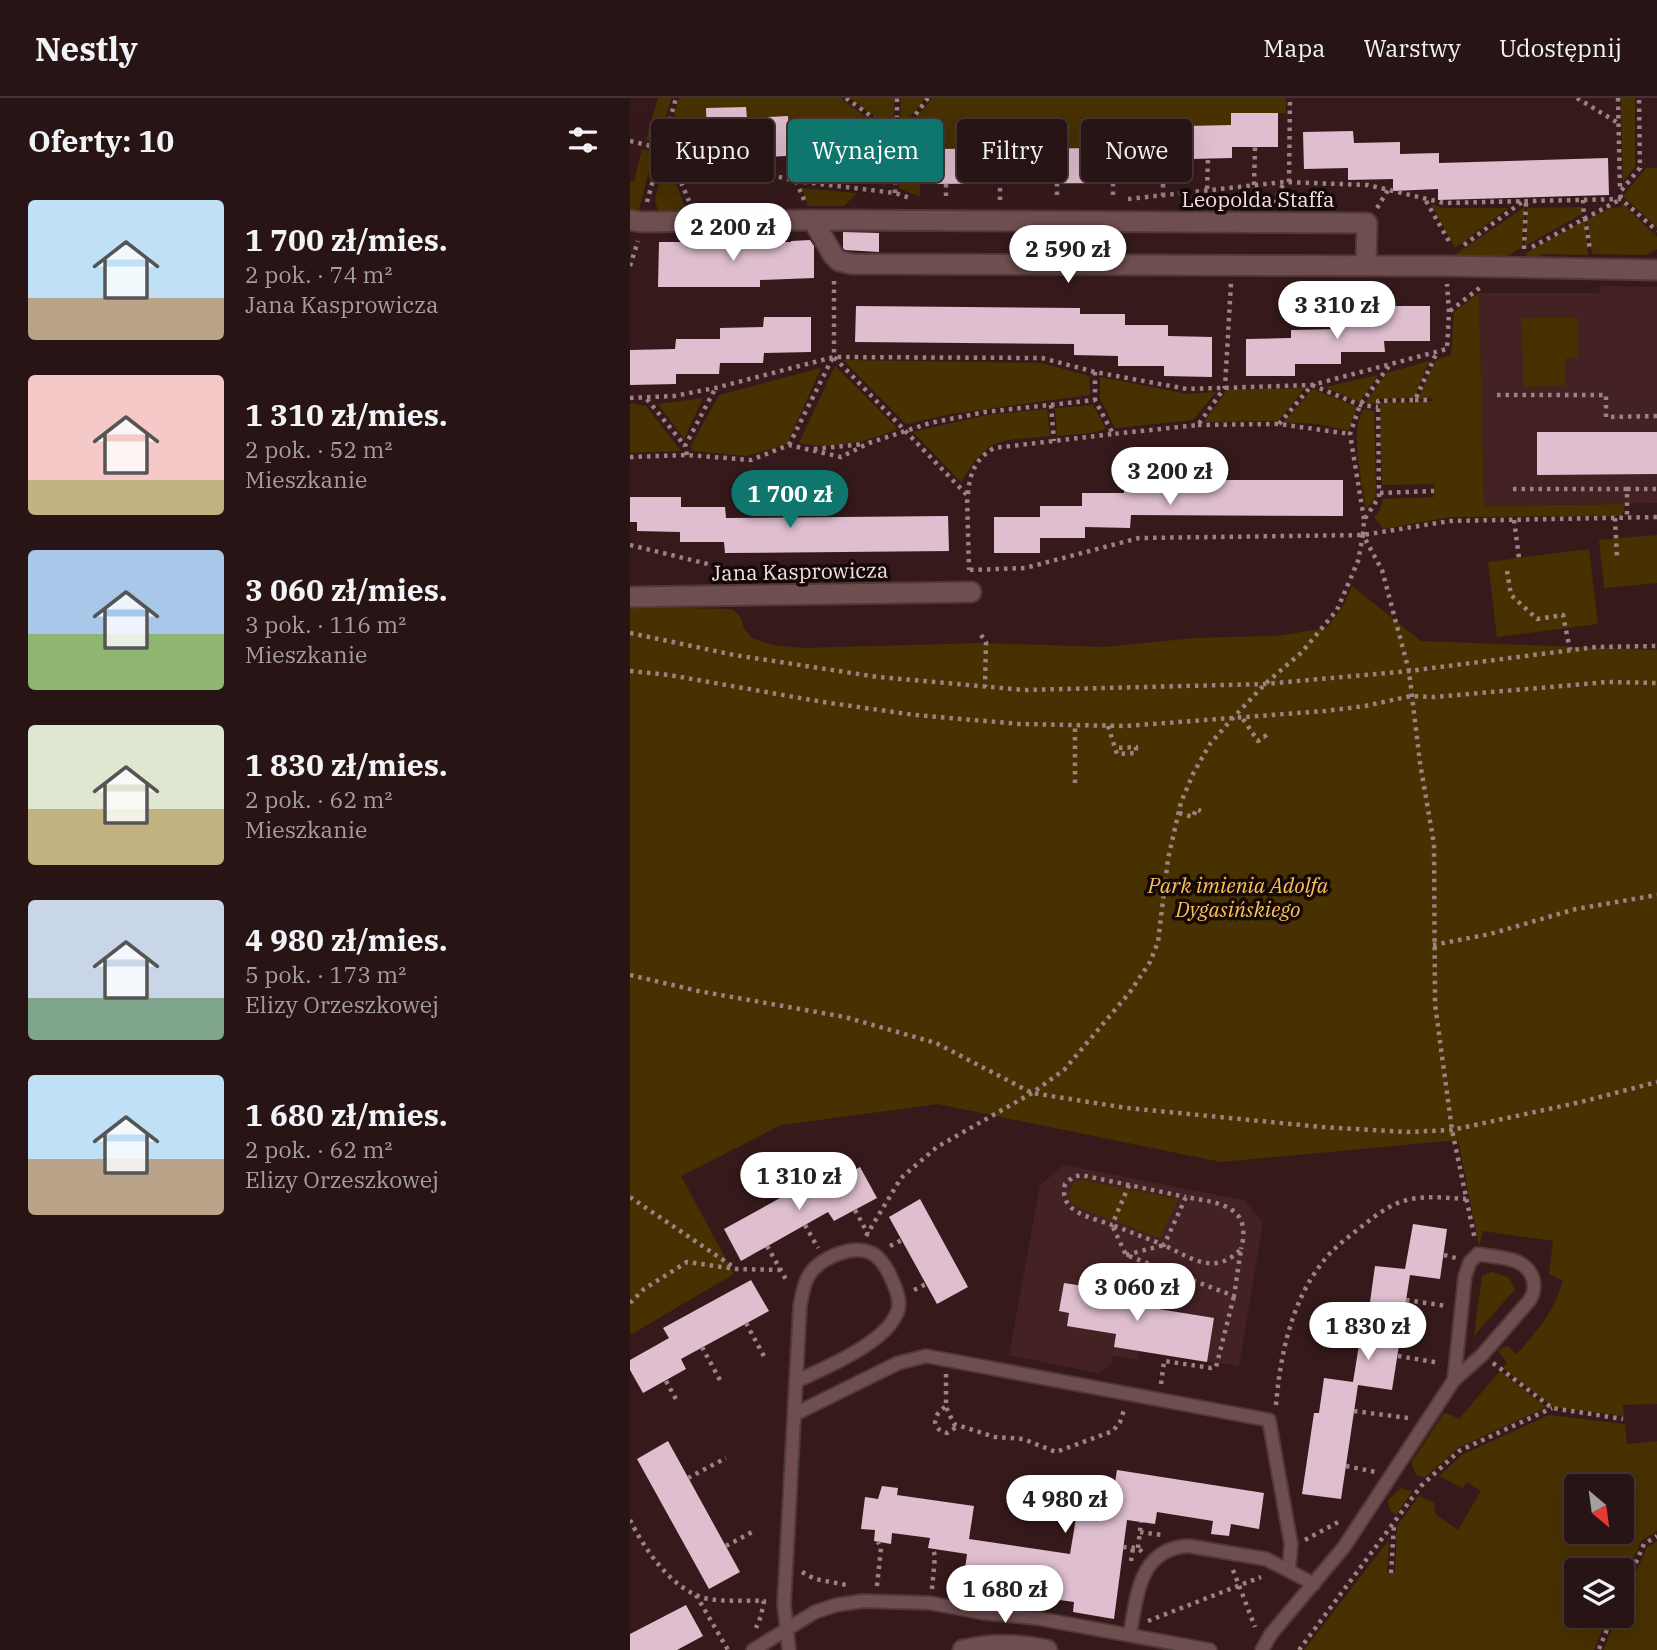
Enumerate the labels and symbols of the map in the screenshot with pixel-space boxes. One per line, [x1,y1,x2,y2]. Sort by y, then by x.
street label: Leopolda Staffa [1182,185,1334,213]
pin: 2 200 zł [661,204,805,263]
pin: 2 590 zł [996,226,1140,285]
pin: 3 310 zł [1265,282,1409,341]
pin: 3 200 zł [1098,448,1242,507]
pin: 1 700 zł [718,470,862,530]
street label: Jana Kasprowicza [711,555,889,587]
park label: Park imienia Adolfa Dygasińskiego [1147,871,1329,923]
pin: 1 310 zł [727,1152,871,1212]
pin: 3 060 zł [1065,1264,1209,1323]
pin: 1 830 zł [1296,1302,1440,1362]
north arrow [1564,1474,1634,1544]
pin: 4 980 zł [993,1476,1137,1535]
pin: 1 680 zł [933,1566,1077,1625]

